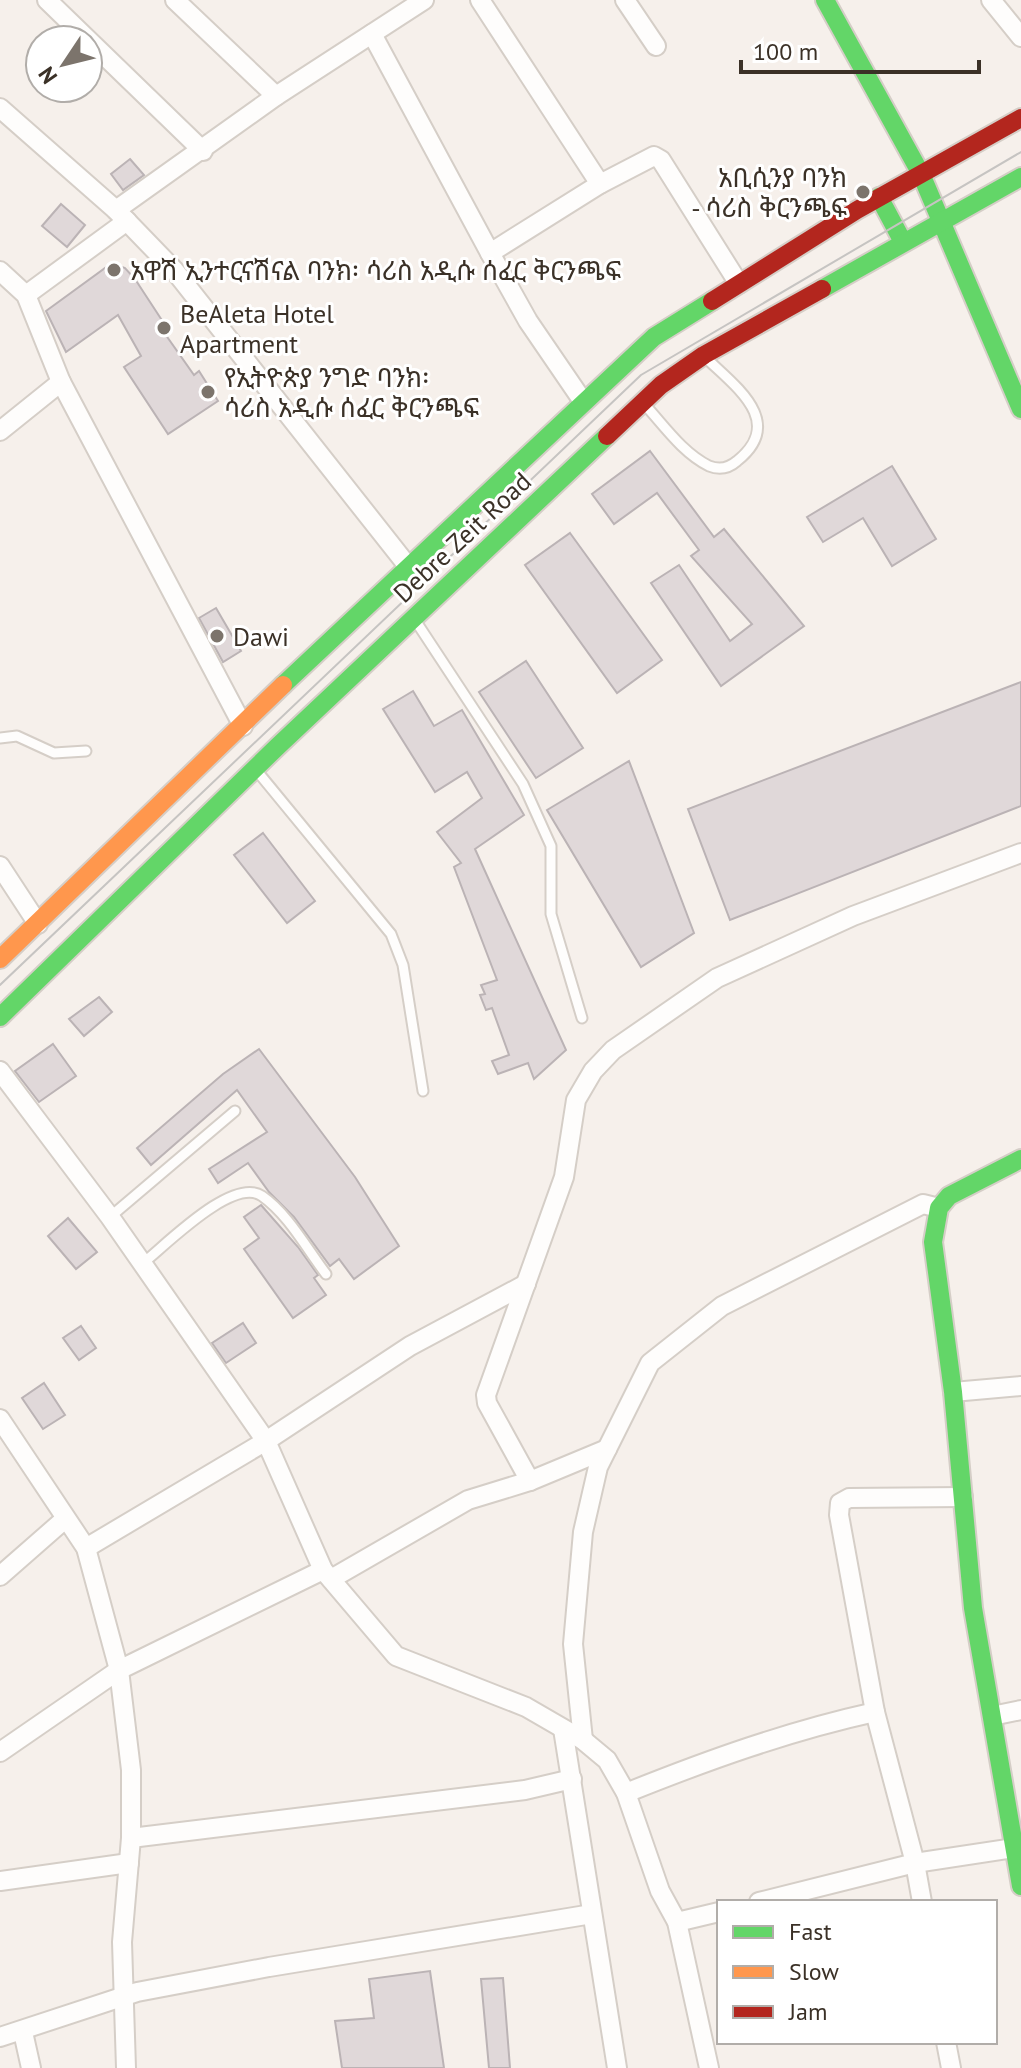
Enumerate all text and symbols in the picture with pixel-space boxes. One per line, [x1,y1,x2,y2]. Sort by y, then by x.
north arrow [24,24,104,104]
scale bar [741,24,979,74]
text: 100 m [753,36,818,67]
text: N [32,62,63,89]
place label: አቢሲንያ ባንክ - ሳሪስ ቅርንጫፍ [691,161,847,224]
marker: አቢሲንያ ባንክ - ሳሪስ ቅርንጫፍ [854,183,872,201]
place label: አዋሽ ኢንተርናሽናል ባንክ፡ ሳሪስ አዲሱ ሰፈር ቅርንጫፍ [130,254,621,287]
marker: አዋሽ ኢንተርናሽናል ባንክ፡ ሳሪስ አዲሱ ሰፈር ቅርንጫፍ [105,261,123,279]
place label: BeAleta Hotel Apartment [180,297,334,360]
marker: BeAleta Hotel Apartment [155,319,173,337]
place label: የኢትዮጵያ ንግድ ባንክ፡ ሳሪስ አዲሱ ሰፈር ቅርንጫፍ [224,361,479,424]
marker: የኢትዮጵያ ንግድ ባንክ፡ ሳሪስ አዲሱ ሰፈር ቅርንጫፍ [199,383,217,401]
street label: Debre Zeit Road [386,465,538,609]
place label: Dawi [233,620,289,653]
marker: Dawi [208,627,226,645]
legend [717,1900,997,2044]
text: Fast [789,1916,832,1947]
text: Slow [789,1956,839,1987]
text: Jam [788,1996,827,2027]

